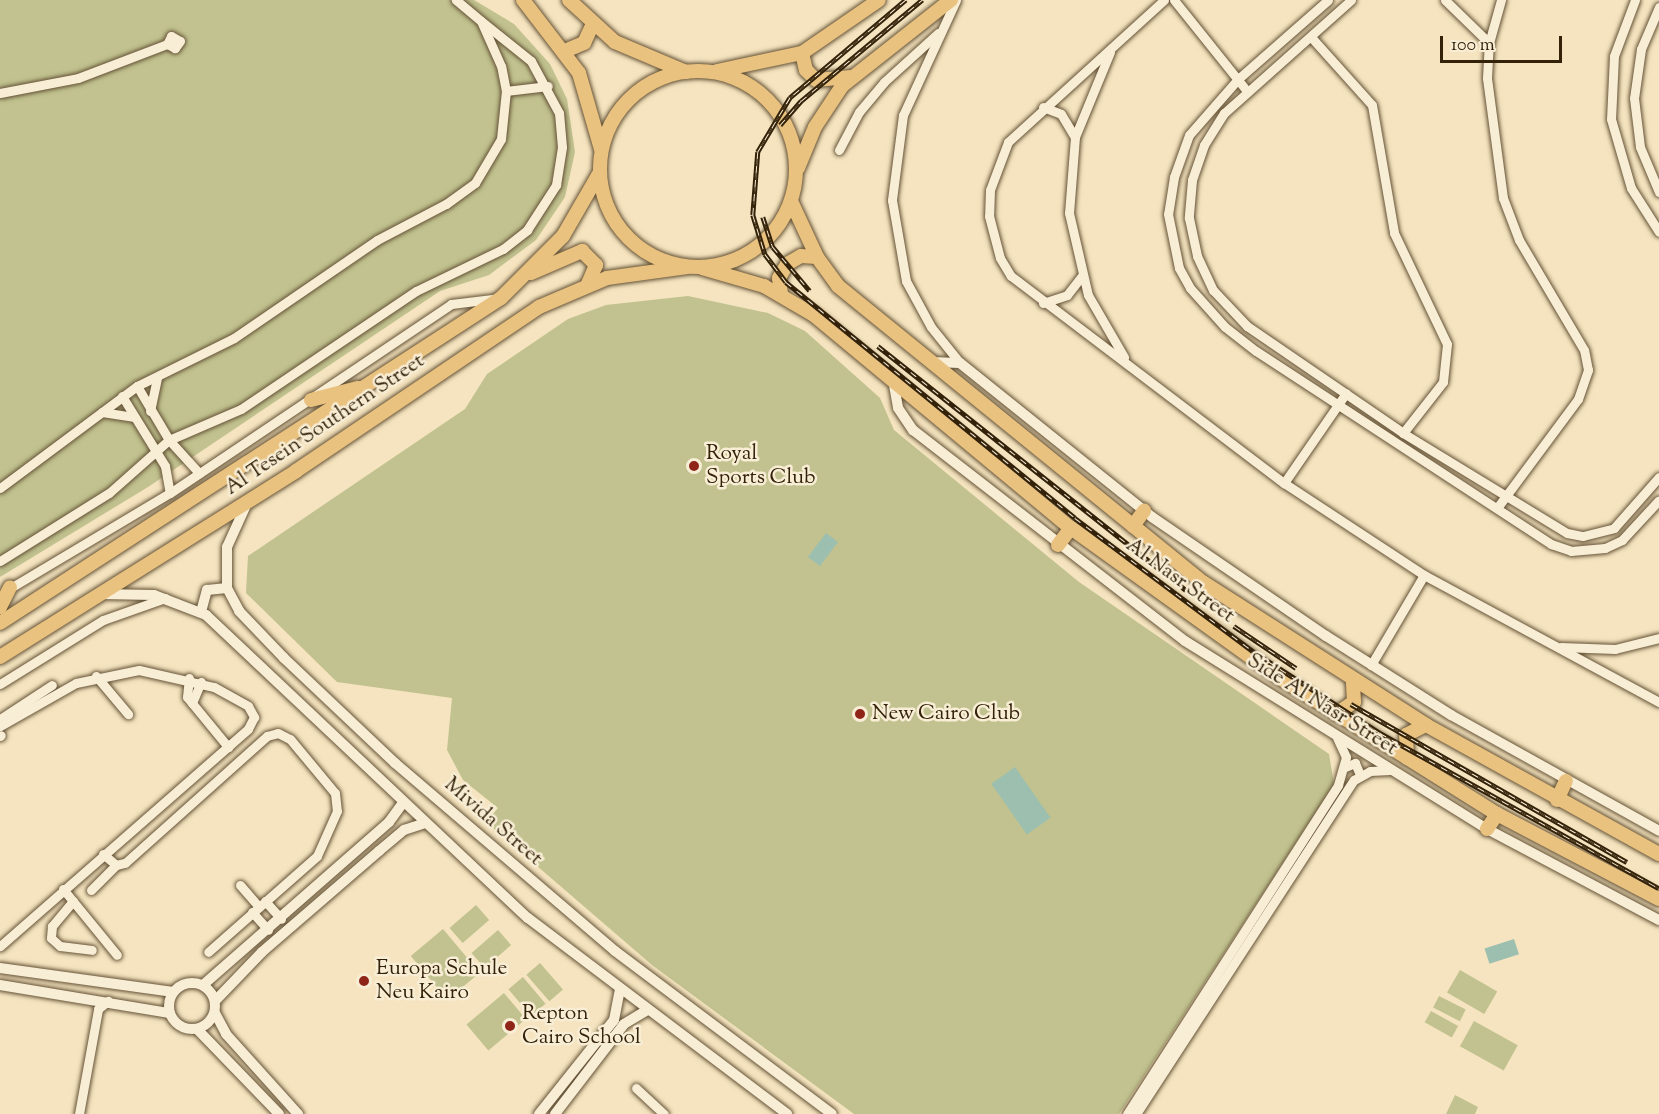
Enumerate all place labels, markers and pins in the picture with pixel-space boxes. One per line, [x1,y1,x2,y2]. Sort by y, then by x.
place label: Royal Sports Club [706,441,815,491]
marker: Royal Sports Club [687,459,701,473]
place label: New Cairo Club [872,701,1020,727]
marker: New Cairo Club [853,707,867,721]
place label: Europa Schule Neu Kairo [376,956,507,1006]
marker: Europa Schule Neu Kairo [357,974,371,988]
place label: Repton Cairo School [522,1001,641,1051]
marker: Repton Cairo School [503,1019,517,1033]

